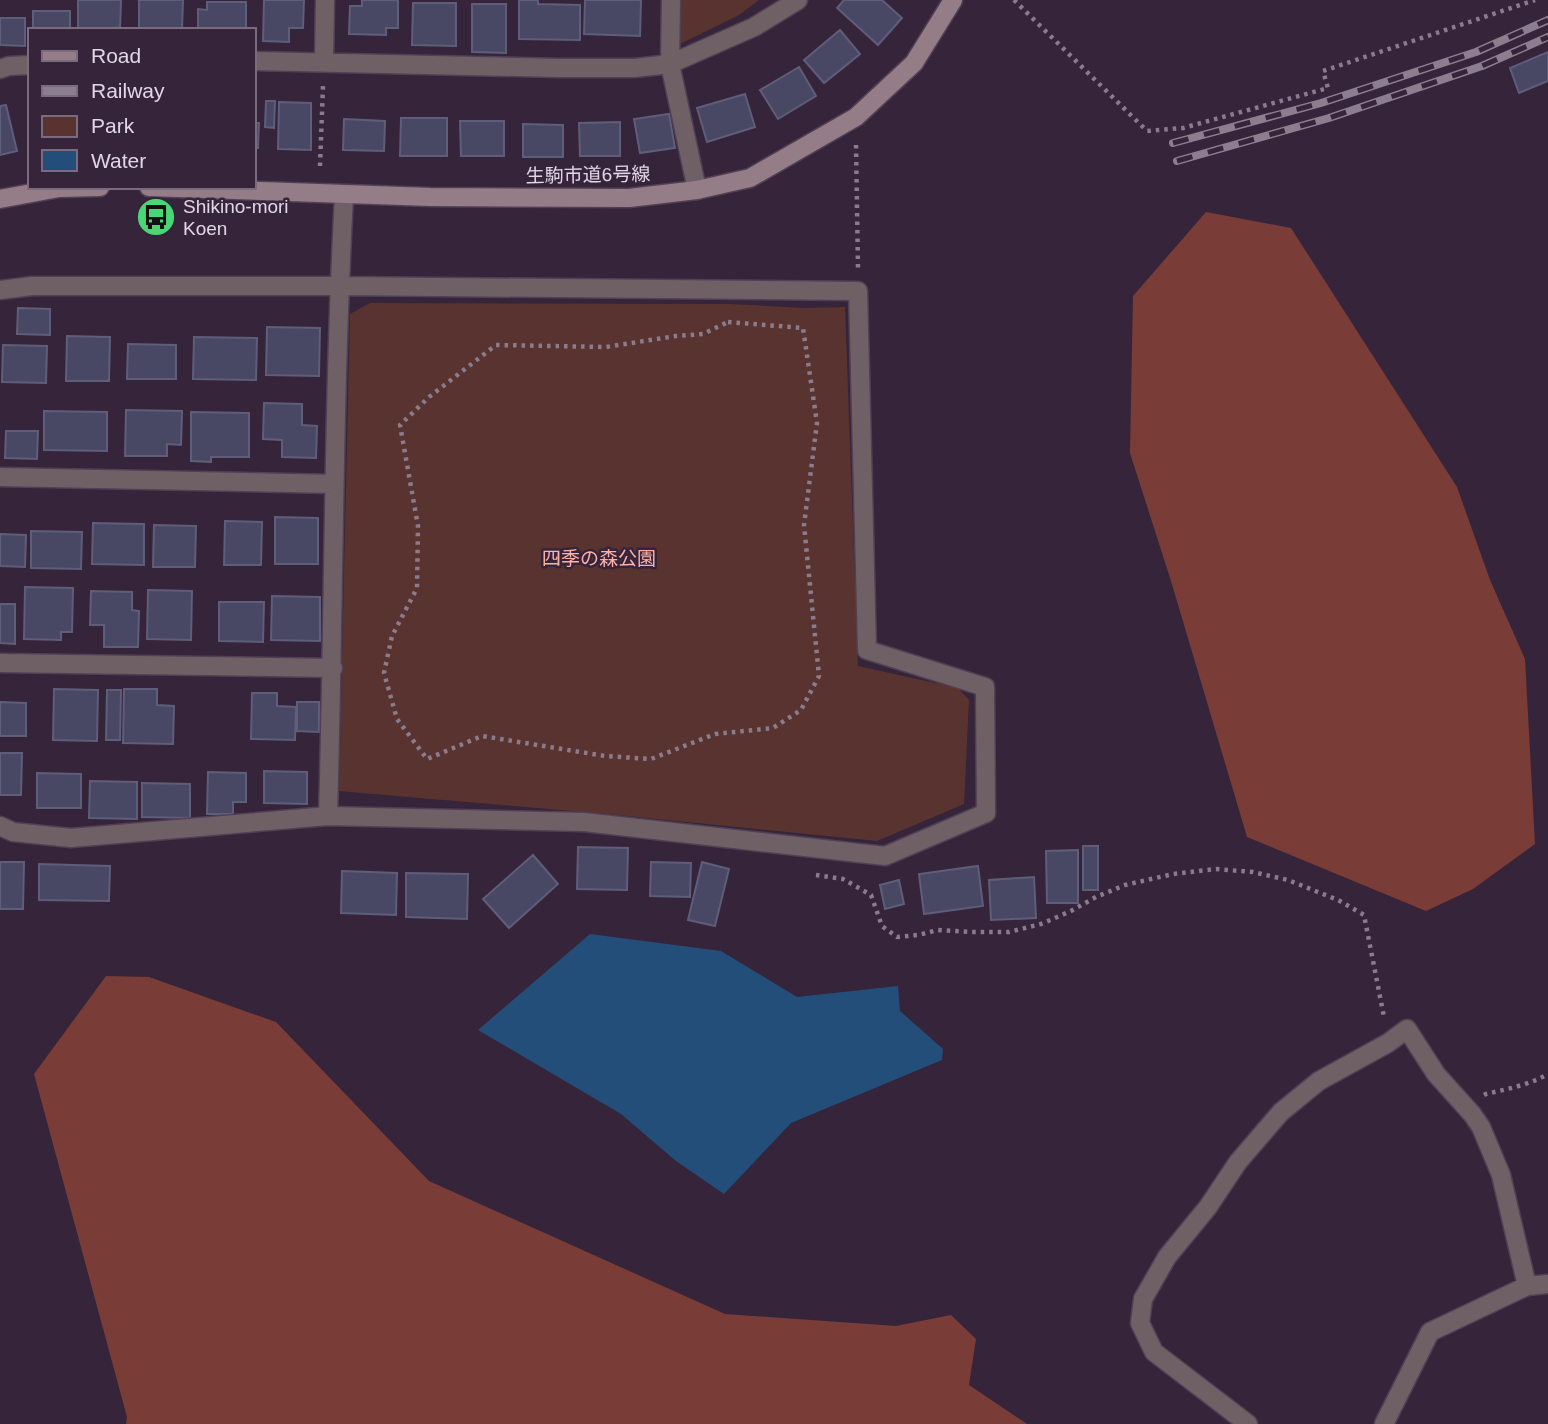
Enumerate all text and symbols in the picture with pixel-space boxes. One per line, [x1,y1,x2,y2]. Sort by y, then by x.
legend [28,28,256,189]
text: Road [91,44,141,67]
text: Railway [91,79,165,102]
text: Park [91,114,135,137]
text: Water [91,149,146,172]
street label: 生駒市道6号線 [526,163,650,187]
bus stop icon: Shikino-mori Koen [135,196,177,238]
place label: Shikino-mori Koen [183,196,289,239]
park label: 四季の森公園 [542,548,656,569]

